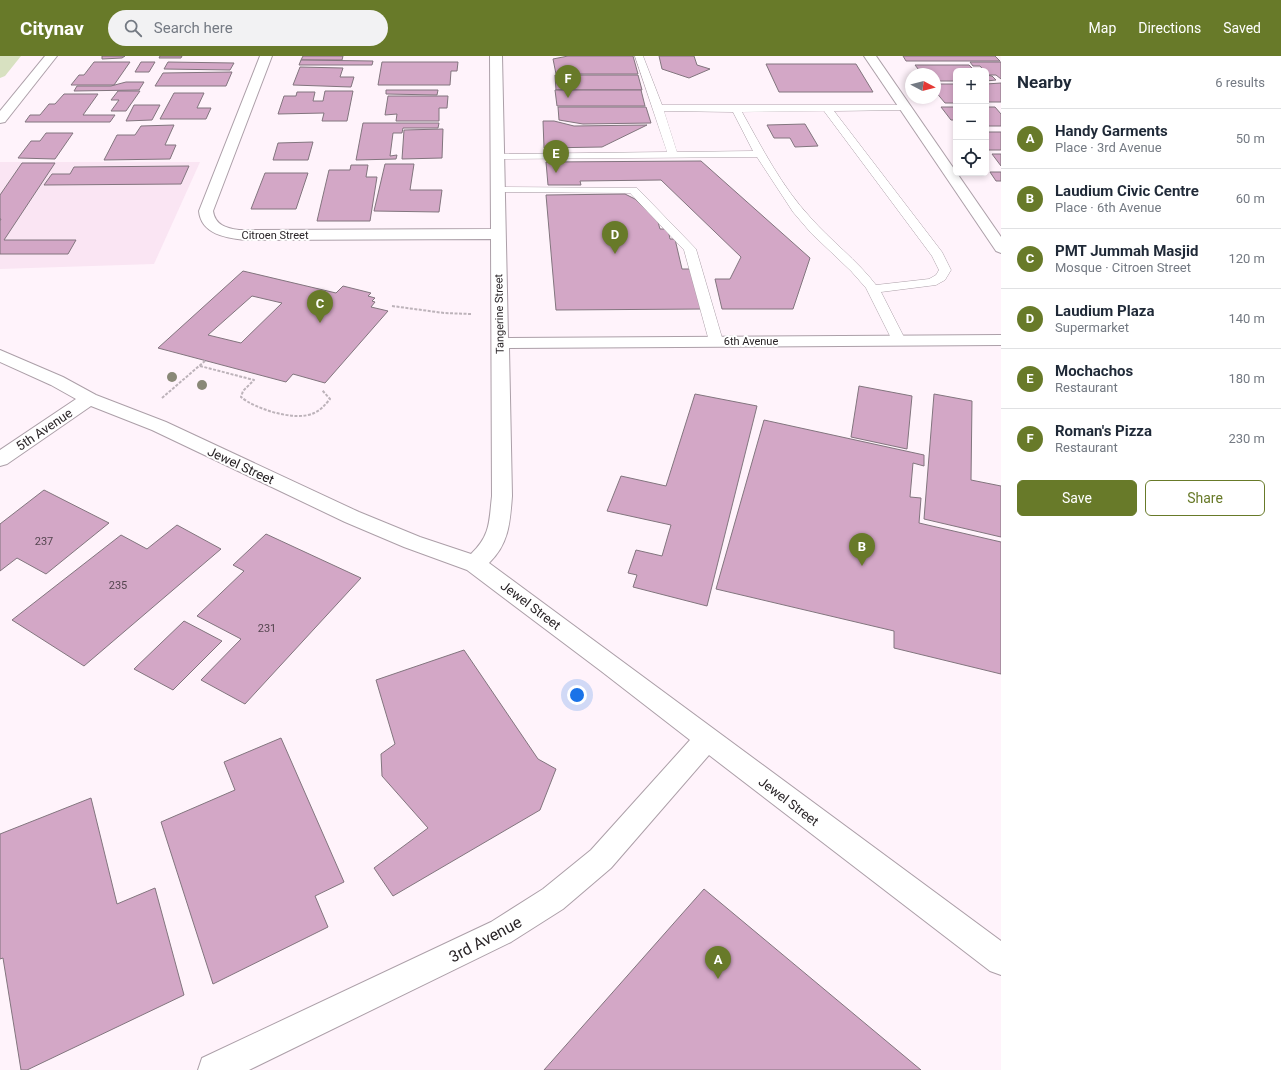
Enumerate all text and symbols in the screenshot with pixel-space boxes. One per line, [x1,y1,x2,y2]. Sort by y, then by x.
search box [108,10,388,46]
text: Citynav [20,17,84,40]
icon: search [122,17,144,39]
text: Search here [154,19,233,37]
text: Map [1089,20,1116,36]
text: Directions [1138,20,1201,36]
text: Saved [1223,20,1261,36]
pin: F [555,65,581,98]
north arrow [905,68,941,104]
map controls [953,68,989,176]
button: + [953,68,989,104]
text: Nearby [1017,72,1072,92]
text: 6 results [1215,75,1265,90]
button: − [953,104,989,140]
text: Handy Garments [1055,122,1168,140]
text: A [1026,131,1034,146]
text: 50 m [1236,131,1265,146]
pin: E [543,140,569,173]
button: locate [953,140,989,176]
text: Place · 3rd Avenue [1055,140,1162,155]
text: Laudium Civic Centre [1055,182,1199,200]
text: B [1026,191,1034,206]
text: 60 m [1236,191,1265,206]
text: Place · 6th Avenue [1055,200,1161,215]
pin: D [602,221,628,254]
street label: Citroen Street [242,229,309,242]
text: PMT Jummah Masjid [1055,242,1198,260]
text: C [1026,251,1034,266]
text: 120 m [1228,251,1265,266]
text: Mosque · Citroen Street [1055,260,1191,275]
street label: Tangerine Street [492,273,507,354]
pin: C [307,290,333,323]
text: Laudium Plaza [1055,302,1154,320]
text: D [1026,311,1034,326]
text: 140 m [1228,311,1265,326]
text: Supermarket [1055,320,1129,335]
street label: 6th Avenue [724,335,778,348]
text: Mochachos [1055,362,1133,380]
text: E [1026,371,1034,386]
text: 180 m [1228,371,1265,386]
text: Restaurant [1055,380,1118,395]
street label: 5th Avenue [13,405,75,454]
text: Roman's Pizza [1055,422,1152,440]
text: F [1026,431,1034,446]
text: 230 m [1228,431,1265,446]
text: Restaurant [1055,440,1118,455]
street label: Jewel Street [205,444,276,487]
button: Save [1017,480,1137,516]
button: Share [1145,480,1265,516]
pin: B [849,533,875,566]
house number: 237 [35,535,53,548]
street label: Jewel Street [498,578,564,633]
house number: 235 [109,579,127,592]
house number: 231 [258,622,276,635]
your location [567,685,587,705]
street label: Jewel Street [756,774,822,829]
street label: 3rd Avenue [446,912,525,967]
pin: A [705,946,731,979]

